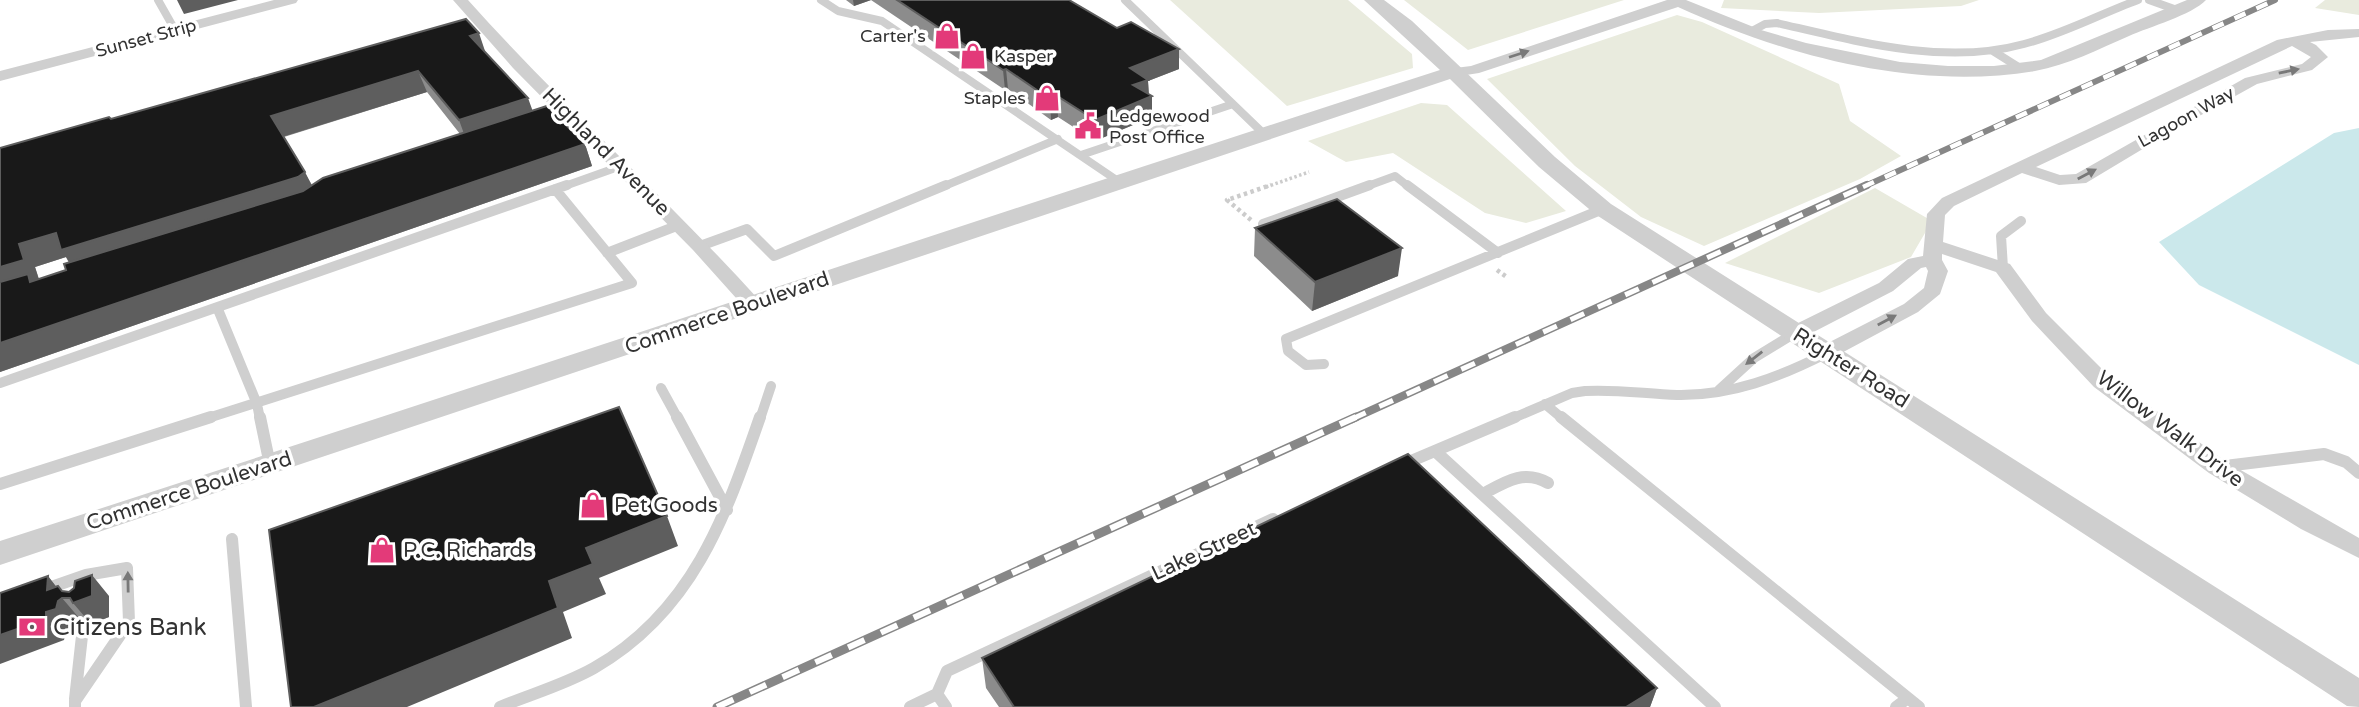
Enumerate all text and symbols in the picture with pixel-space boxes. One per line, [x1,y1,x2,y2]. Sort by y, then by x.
street label: Sunset Strip [93,14,199,62]
shop icon: Carter's [932,21,962,51]
place label: Carter's [860,25,926,47]
shop icon: Kasper [958,41,988,71]
place label: Kasper [994,45,1053,67]
one-way arrow [1509,49,1530,59]
one-way arrow [2278,65,2300,76]
street label: Lagoon Way [2134,81,2238,152]
street label: Highland Avenue [537,83,675,221]
shop icon: Staples [1032,83,1062,113]
place label: Staples [964,87,1026,109]
place label: Ledgewood Post Office [1109,105,1210,148]
public building icon: Ledgewood Post Office [1073,111,1103,141]
one-way arrow [2077,168,2097,180]
street label: Commerce Boulevard [622,266,832,360]
one-way arrow [1878,315,1898,327]
street label: Righter Road [1788,322,1914,414]
one-way arrow [1746,351,1764,366]
street label: Willow Walk Drive [2092,366,2248,492]
street label: Commerce Boulevard [83,446,295,536]
shop icon: Pet Goods [578,490,608,520]
place label: Pet Goods [614,493,718,518]
street label: Lake Street [1148,516,1260,586]
shop icon: P.C. Richards [367,535,397,565]
place label: P.C. Richards [403,538,533,563]
one-way arrow [122,570,133,592]
bank icon: Citizens Bank [17,612,47,642]
place label: Citizens Bank [53,613,207,642]

